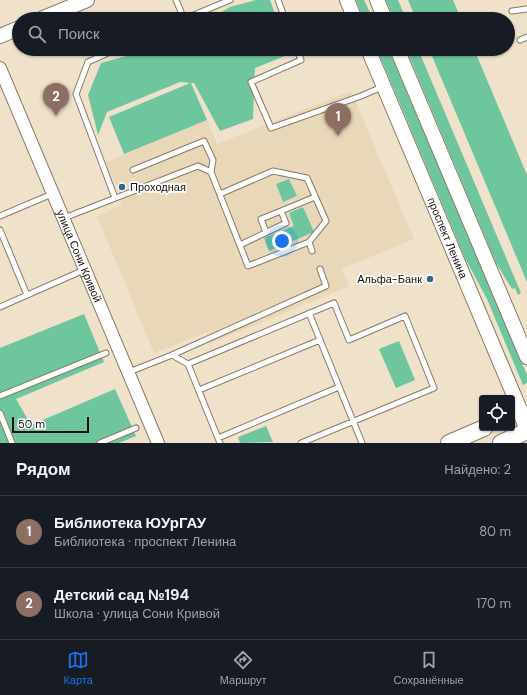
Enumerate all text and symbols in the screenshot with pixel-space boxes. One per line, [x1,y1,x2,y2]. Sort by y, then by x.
search box [12,12,515,56]
icon: search [26,23,48,45]
text: Поиск [58,24,100,44]
pin: 2 [43,83,69,116]
pin: 1 [325,103,351,136]
place label: Проходная [130,180,186,194]
marker: Проходная [117,182,127,192]
street label: проспект Ленина [424,195,471,281]
street label: улица Сони Кривой [54,208,105,304]
your location [272,231,292,251]
place label: Альфа-Банк [357,272,422,286]
marker: Альфа-Банк [425,274,435,284]
map controls [479,395,515,431]
button: locate [479,395,515,431]
scale bar [12,415,89,434]
text: 50 m [18,417,45,431]
text: Рядом [16,458,71,480]
text: Найдено: 2 [444,461,511,478]
text: Библиотека ЮУрГАУ [54,513,206,533]
text: 1 [27,523,31,540]
text: 80 m [479,523,511,540]
text: Библиотека · проспект Ленина [54,533,236,550]
text: Детский сад №194 [54,585,189,605]
text: 2 [25,595,33,612]
text: 170 m [476,595,511,612]
text: Школа · улица Сони Кривой [54,605,220,622]
tab: Карта [63,649,93,687]
tab: Маршрут [220,649,267,687]
tab: Сохранённые [394,649,464,687]

